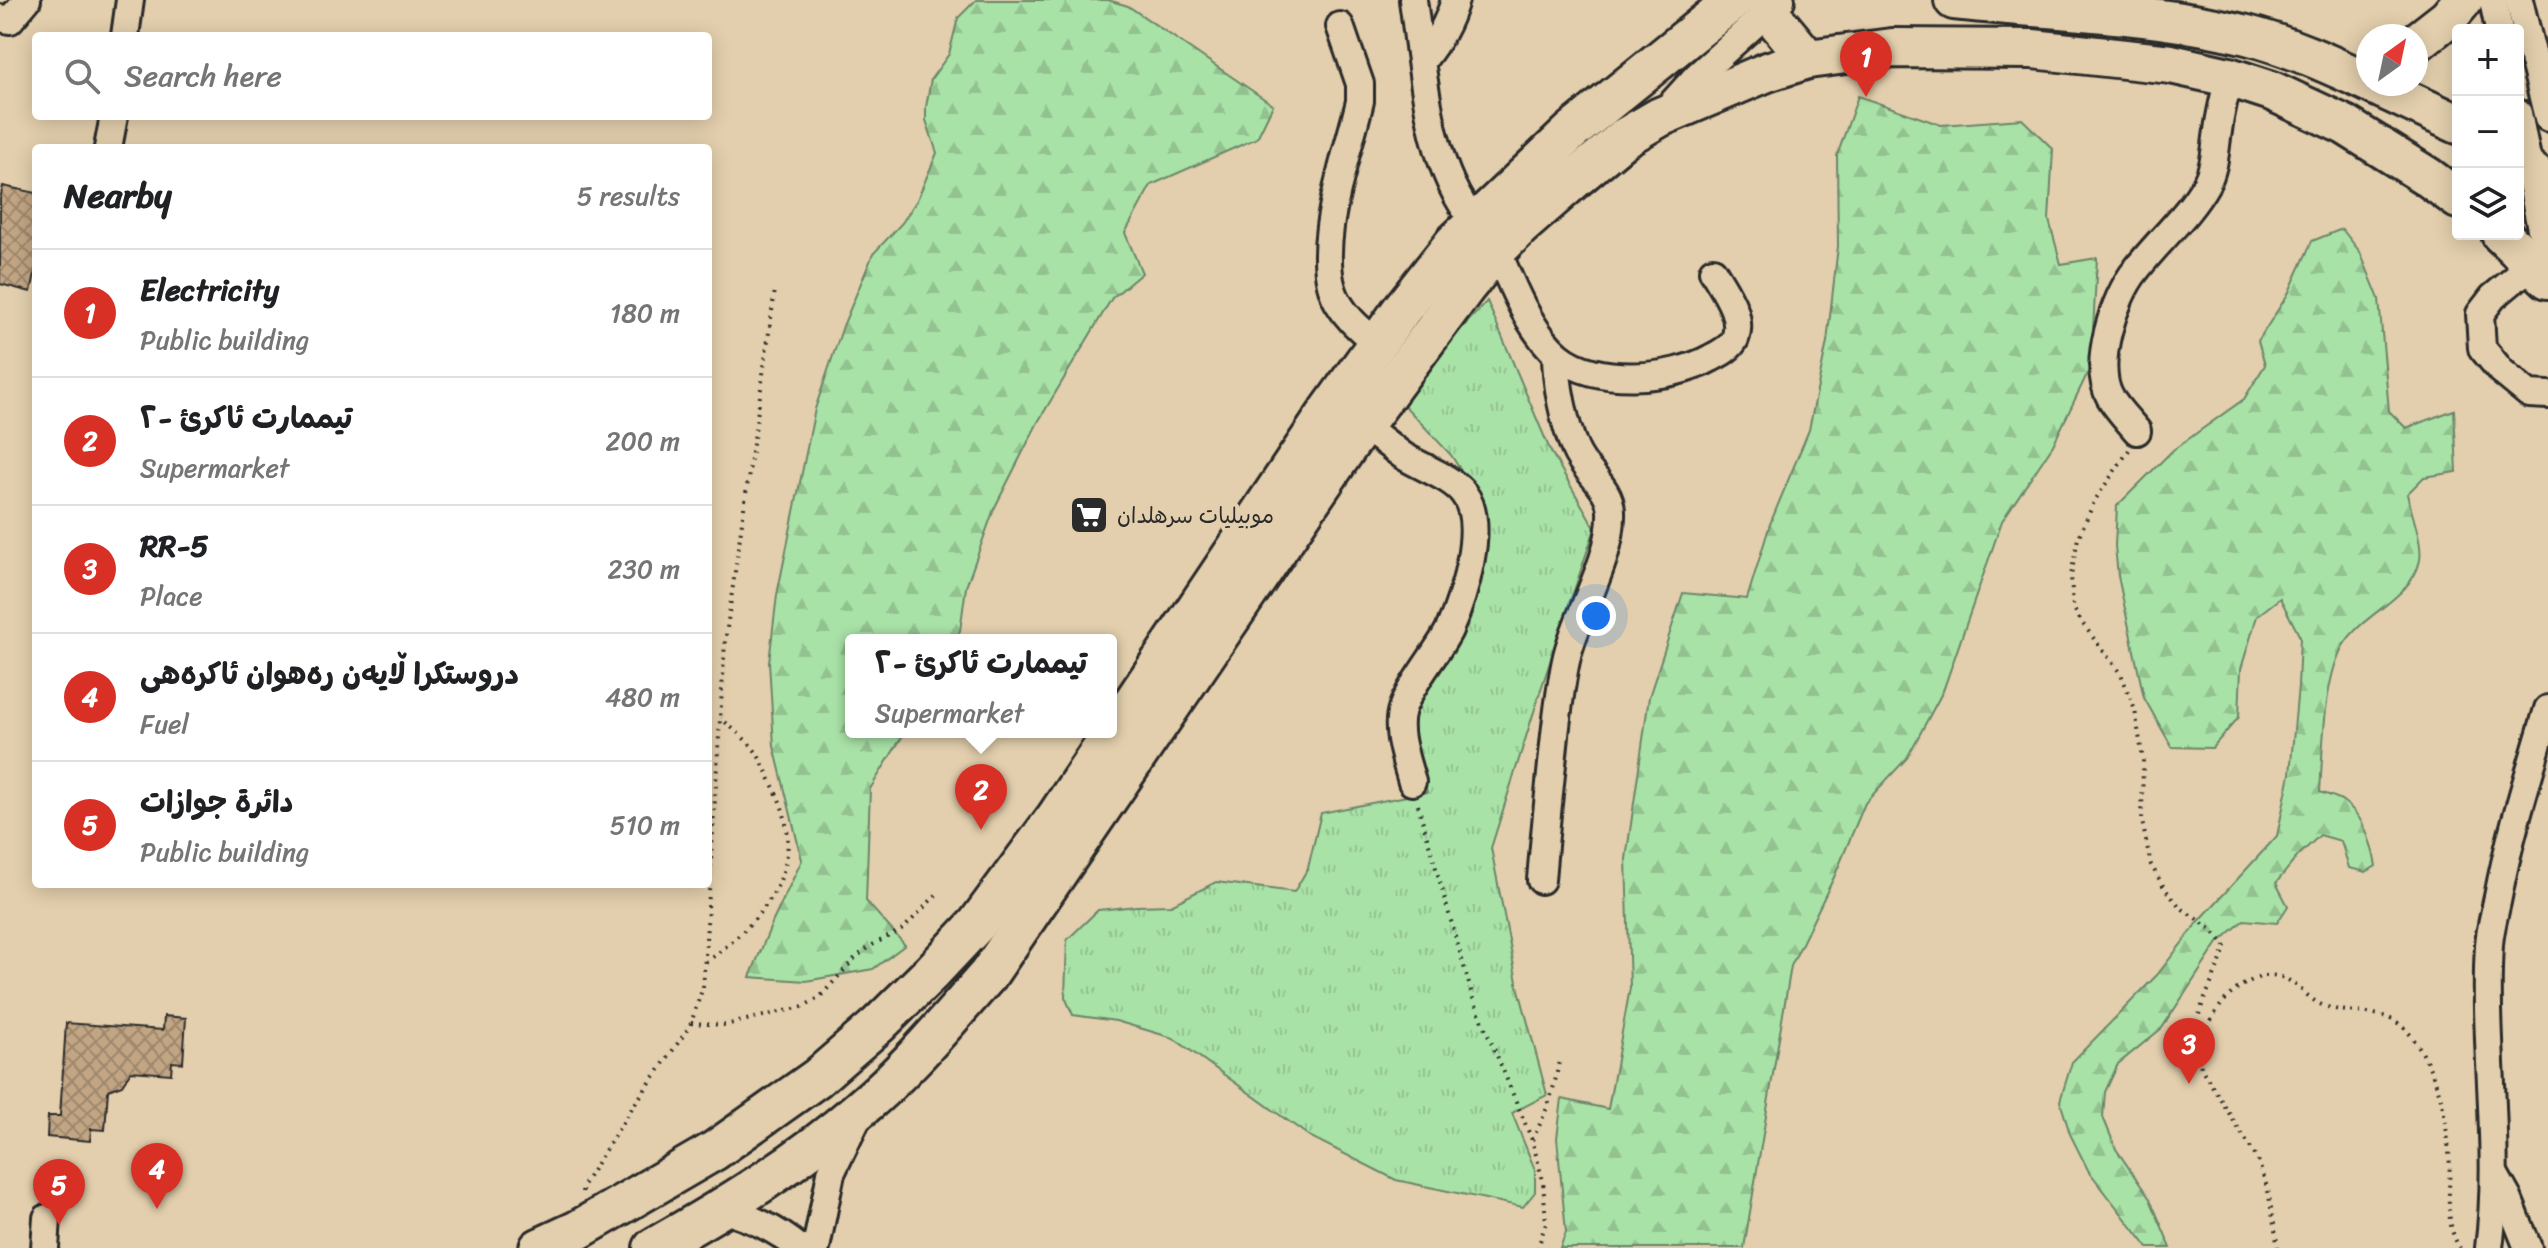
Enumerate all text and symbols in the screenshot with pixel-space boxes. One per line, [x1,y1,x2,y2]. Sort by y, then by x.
north arrow [2356,24,2428,96]
map controls [2452,24,2524,240]
button: + [2452,24,2524,96]
pin: 1 [1840,31,1892,97]
search box [32,32,712,120]
text: Search here [124,49,282,103]
icon: search [60,54,104,98]
button: − [2452,96,2524,168]
text: Nearby [64,166,172,226]
button: layers [2452,168,2524,240]
text: 5 results [577,173,680,219]
text: Electricity [140,263,279,317]
text: 1 [84,290,96,336]
text: 180 m [610,290,680,336]
text: Public building [140,317,309,363]
text: تيممارت ئاكرئ -٢ [140,391,353,445]
text: 2 [82,418,98,464]
text: 200 m [605,418,680,464]
text: Supermarket [140,445,289,491]
supermarket icon: موبيليات سرهلدان [1068,494,1110,536]
place label: موبيليات سرهلدان [1117,496,1274,535]
text: RR-5 [140,519,209,573]
text: 3 [83,546,97,592]
text: 230 m [608,546,680,592]
text: Place [140,573,203,619]
your location [1576,596,1616,636]
popup [845,634,1117,738]
text: تيممارت ئاكرئ -٢ [875,636,1087,690]
text: دروستكرا ڵایەن رەهوان ئاكرەهی [140,647,519,701]
text: 4 [82,674,98,720]
text: 480 m [605,674,680,720]
text: Supermarket [875,690,1024,736]
text: Fuel [140,701,189,747]
pin: 2 [955,764,1007,830]
text: دائرة جوازات [140,775,293,829]
text: 5 [82,802,98,848]
text: 510 m [610,802,680,848]
text: Public building [140,829,309,875]
pin: 3 [2163,1018,2215,1084]
pin: 4 [131,1143,183,1209]
pin: 5 [33,1159,85,1225]

